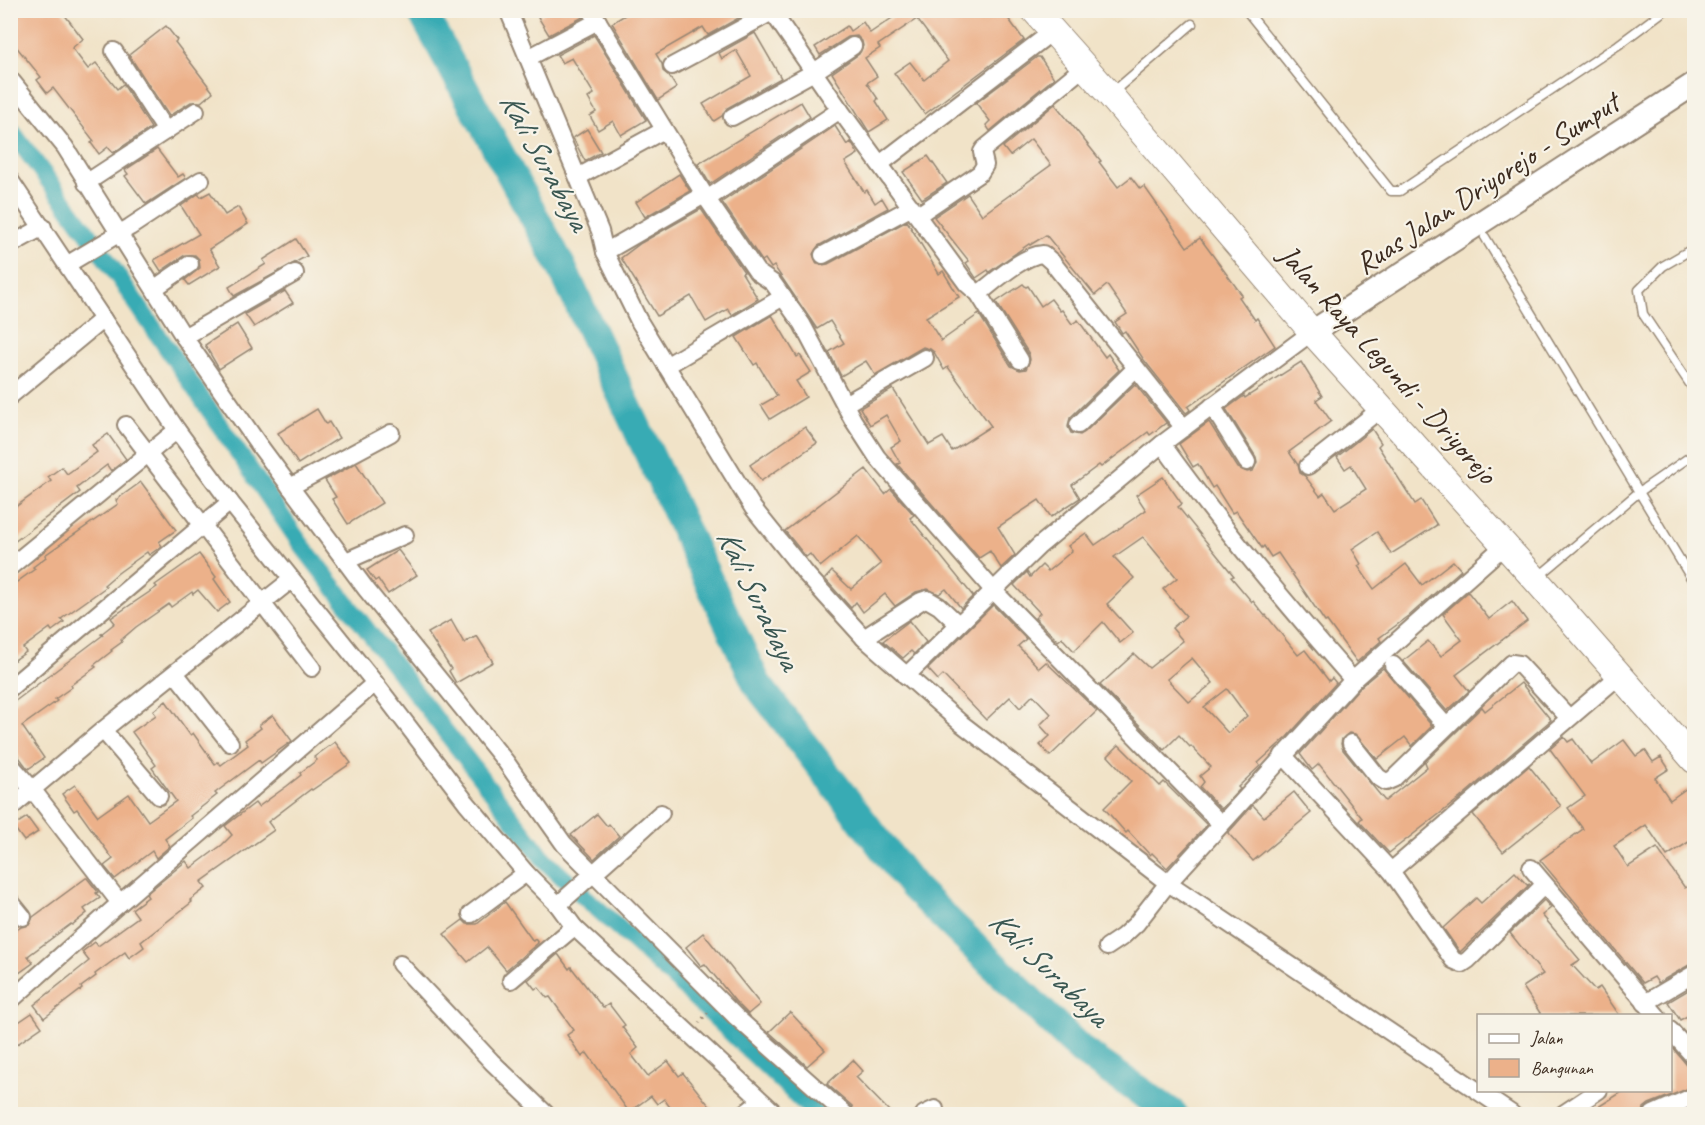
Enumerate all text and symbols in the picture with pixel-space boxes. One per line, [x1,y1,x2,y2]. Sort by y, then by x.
street label: Ruas Jalan Driyorejo - Sumput [1348,81,1629,282]
water label: Kali Surabaya [490,85,602,241]
street label: Jalan Raya Legundi - Driyorejo [1269,235,1507,493]
water label: Kali Surabaya [707,522,812,680]
water label: Kali Surabaya [980,901,1121,1038]
legend [1477,1014,1672,1092]
text: Jalan [1530,1027,1563,1049]
text: Bangunan [1531,1057,1594,1079]

